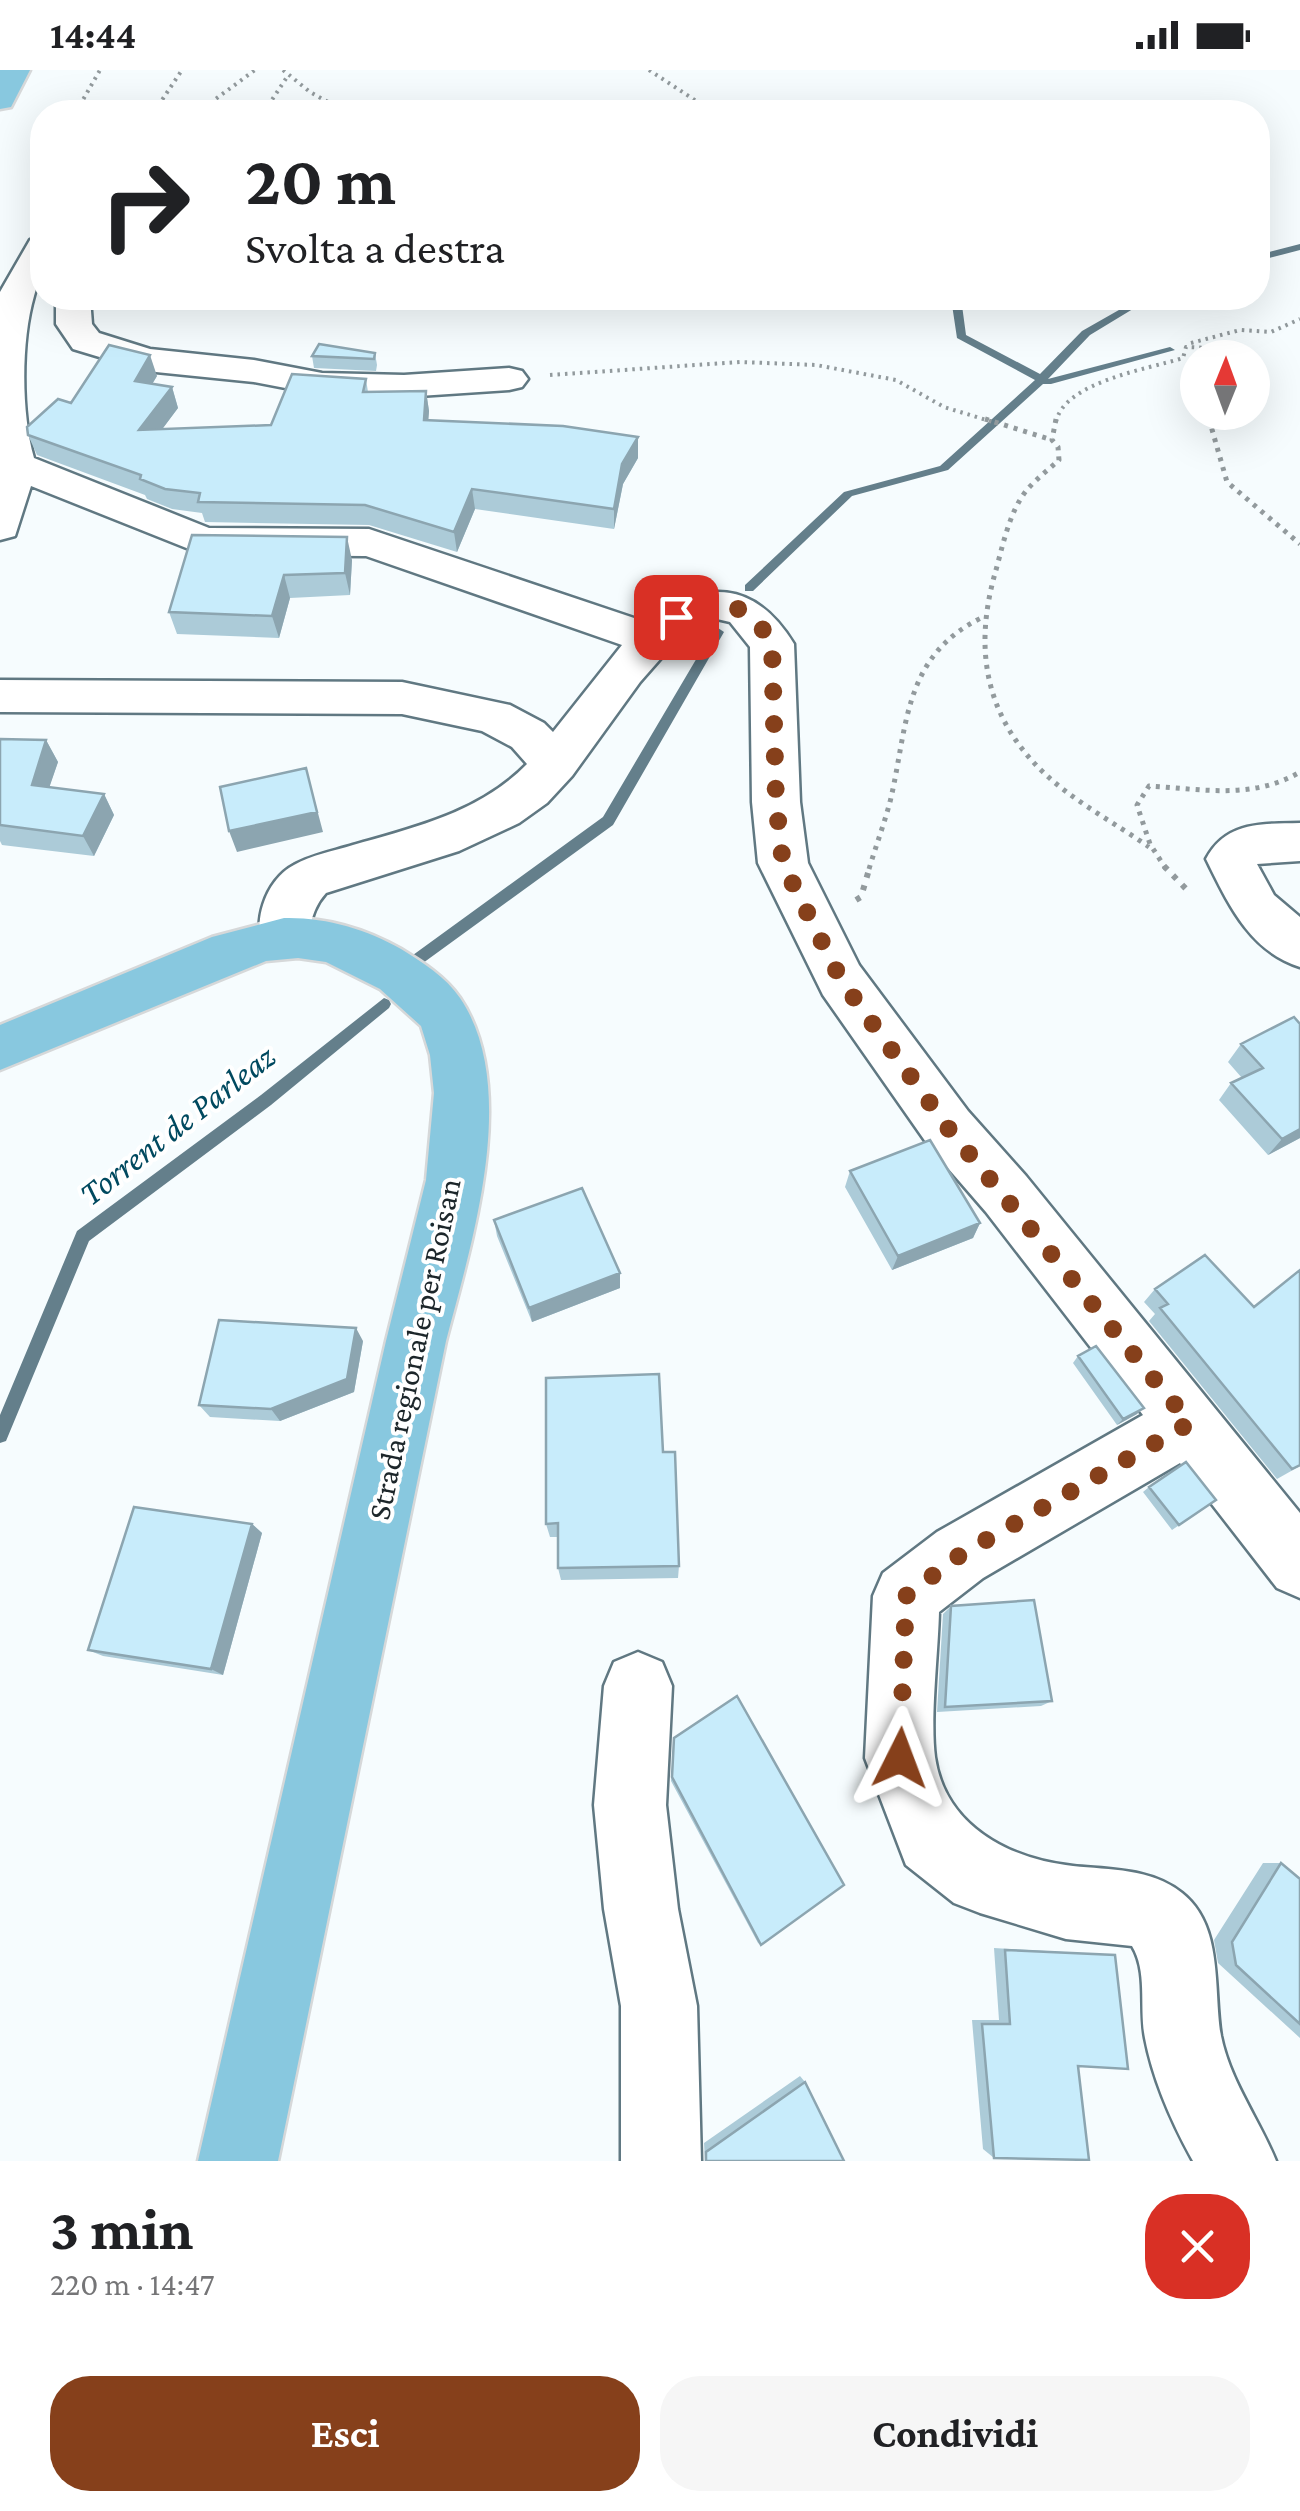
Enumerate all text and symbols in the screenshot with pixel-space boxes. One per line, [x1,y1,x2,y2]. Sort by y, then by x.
text: 14:44 [50,14,136,56]
icon: right [80,140,210,270]
text: 20 m [245,141,396,219]
text: Svolta a destra [245,223,505,273]
north arrow [1180,340,1270,430]
map controls [1180,340,1270,430]
pin [634,575,719,660]
icon: arrive [649,590,704,645]
water label: Torrent de Parleaz [71,1036,283,1213]
street label: Strada regionale per Roisan [360,1175,468,1523]
position arrow [848,1706,952,1810]
button: close [1145,2194,1250,2299]
text: 3 min [50,2195,194,2262]
text: 220 m · 14:47 [50,2266,214,2302]
button: Esci [50,2376,640,2491]
button: Condividi [660,2376,1250,2491]

